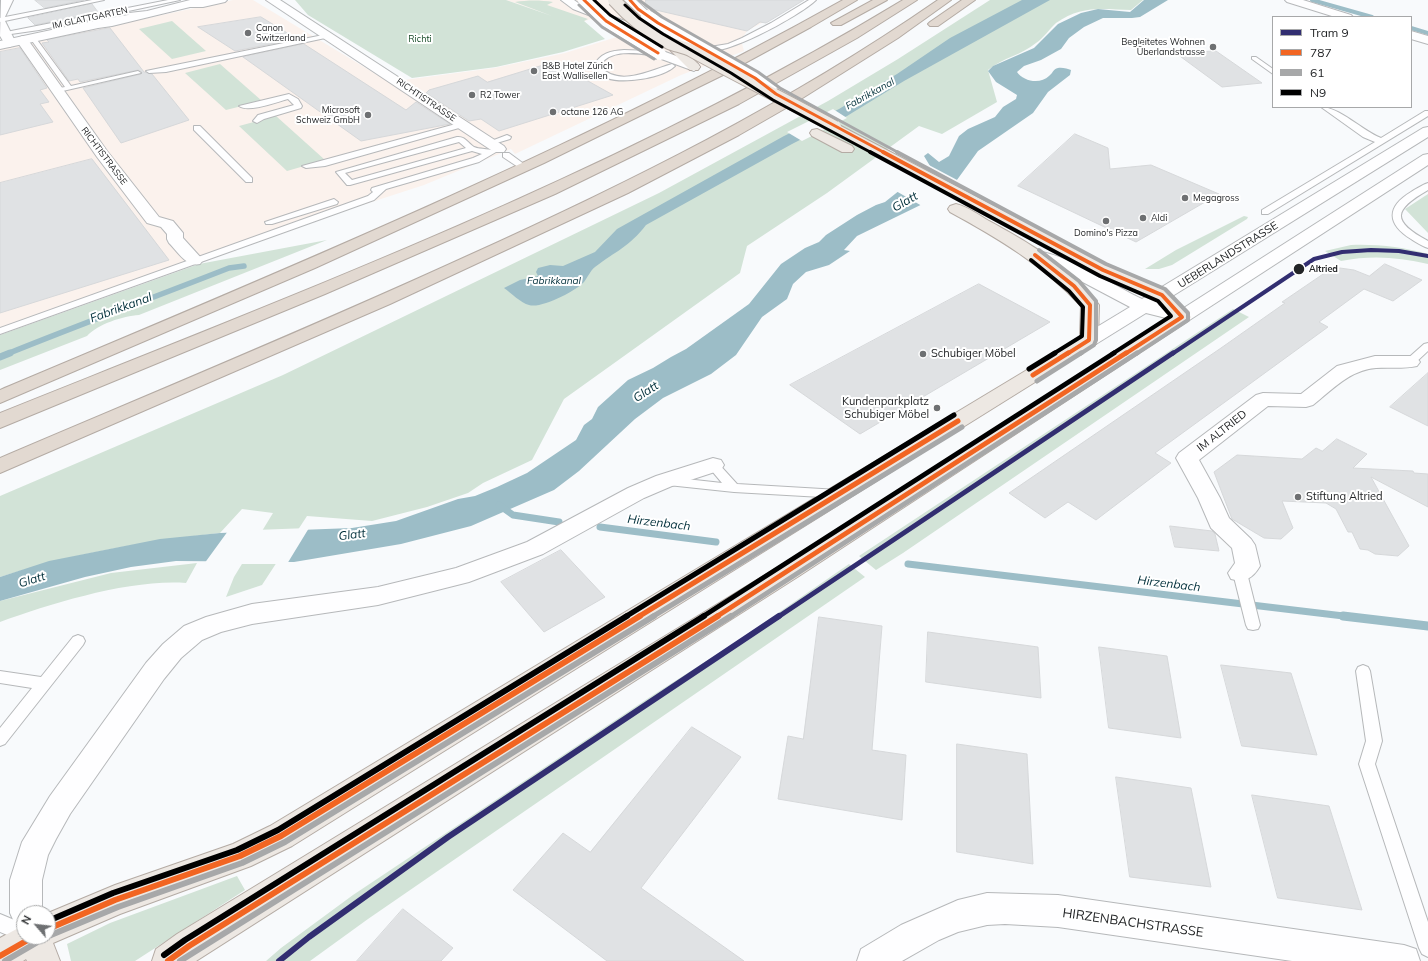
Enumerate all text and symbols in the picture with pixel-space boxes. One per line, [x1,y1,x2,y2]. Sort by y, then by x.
street label: IM GLATTGARTEN [51,5,129,31]
legend [1272,16,1412,108]
place label: Canon Switzerland [256,23,306,44]
text: Tram 9 [1310,25,1349,40]
marker: Canon Switzerland [243,28,253,38]
park label: Richti [408,34,432,44]
place label: Begleitetes Wohnen Überlandstrasse [1121,37,1205,58]
marker: Begleitetes Wohnen Überlandstrasse [1208,42,1218,52]
text: 787 [1310,45,1332,60]
place label: B&B Hotel Zürich East Wallisellen [542,61,613,82]
text: 61 [1310,65,1324,80]
marker: B&B Hotel Zürich East Wallisellen [529,66,539,76]
street label: RICHTISTRASSE [394,76,458,124]
water label: Fabrikkanal [844,76,896,112]
text: N9 [1310,85,1326,100]
marker: R2 Tower [467,90,477,100]
place label: R2 Tower [480,90,520,100]
place label: Microsoft Schweiz GmbH [296,105,360,126]
marker: octane 126 AG [548,107,558,117]
place label: octane 126 AG [561,107,623,117]
marker: Microsoft Schweiz GmbH [363,110,373,120]
street label: RICHTISTRASSE [79,125,129,187]
water label: Glatt [890,189,920,215]
marker: Megagross [1180,193,1190,203]
place label: Megagross [1193,193,1239,203]
marker: Aldi [1138,213,1148,223]
place label: Aldi [1151,213,1167,223]
marker: Domino's Pizza [1101,216,1111,226]
street label: UEBERLANDSTRASSE [1176,219,1280,291]
place label: Domino's Pizza [1074,228,1138,238]
marker: Altried [1292,262,1306,276]
place label: Altried [1309,264,1338,274]
water label: Fabrikkanal [527,275,581,287]
water label: Fabrikkanal [88,290,154,326]
place label: Schubiger Möbel [931,347,1016,361]
marker: Schubiger Möbel [918,349,928,359]
water label: Glatt [631,379,661,405]
place label: Kundenparkplatz Schubiger Möbel [842,395,929,421]
marker: Kundenparkplatz Schubiger Möbel [932,403,942,413]
street label: IM ALTRIED [1194,407,1250,455]
place label: Stiftung Altried [1306,490,1383,504]
marker: Stiftung Altried [1293,492,1303,502]
water label: Hirzenbach [627,512,691,534]
water label: Glatt [338,526,366,544]
water label: Glatt [17,569,47,591]
water label: Hirzenbach [1137,573,1201,595]
north arrow [16,905,56,945]
street label: HIRZENBACHSTRASSE [1061,905,1205,941]
text: N [18,913,34,927]

